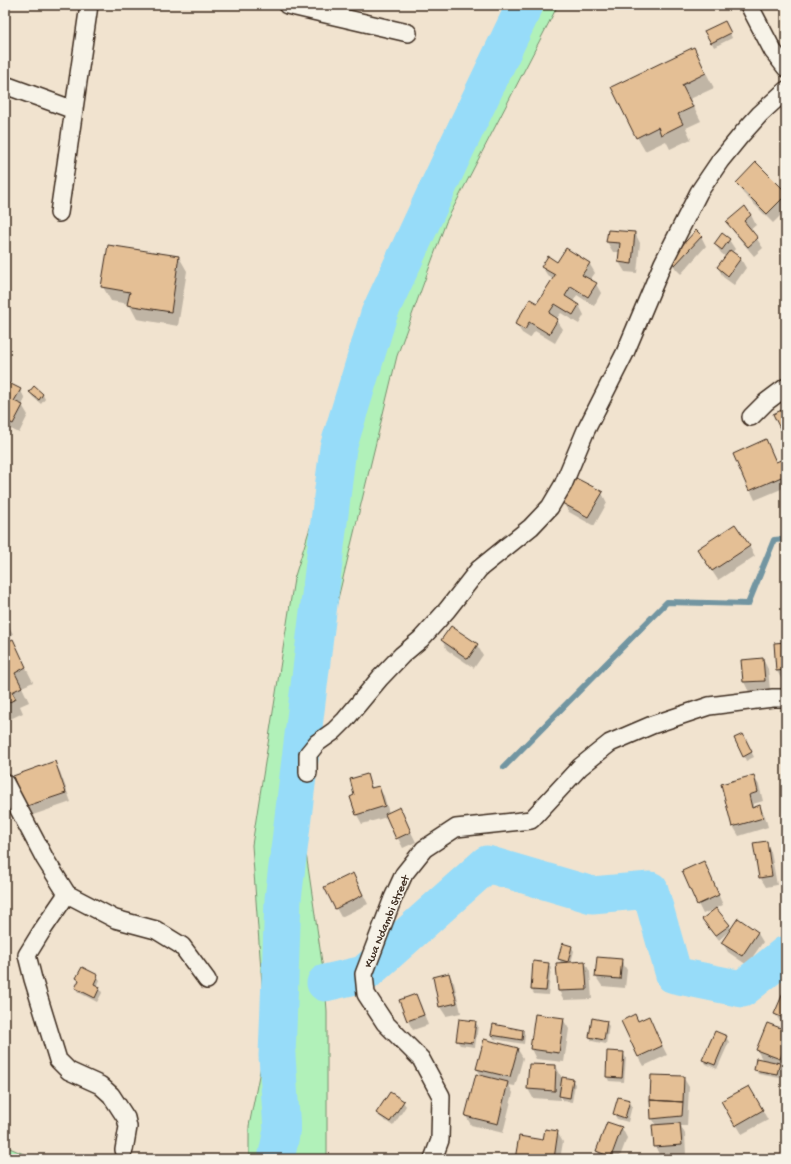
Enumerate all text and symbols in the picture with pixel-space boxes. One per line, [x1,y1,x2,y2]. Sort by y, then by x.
street label: Kwa Ndambi Street [362,872,414,970]

